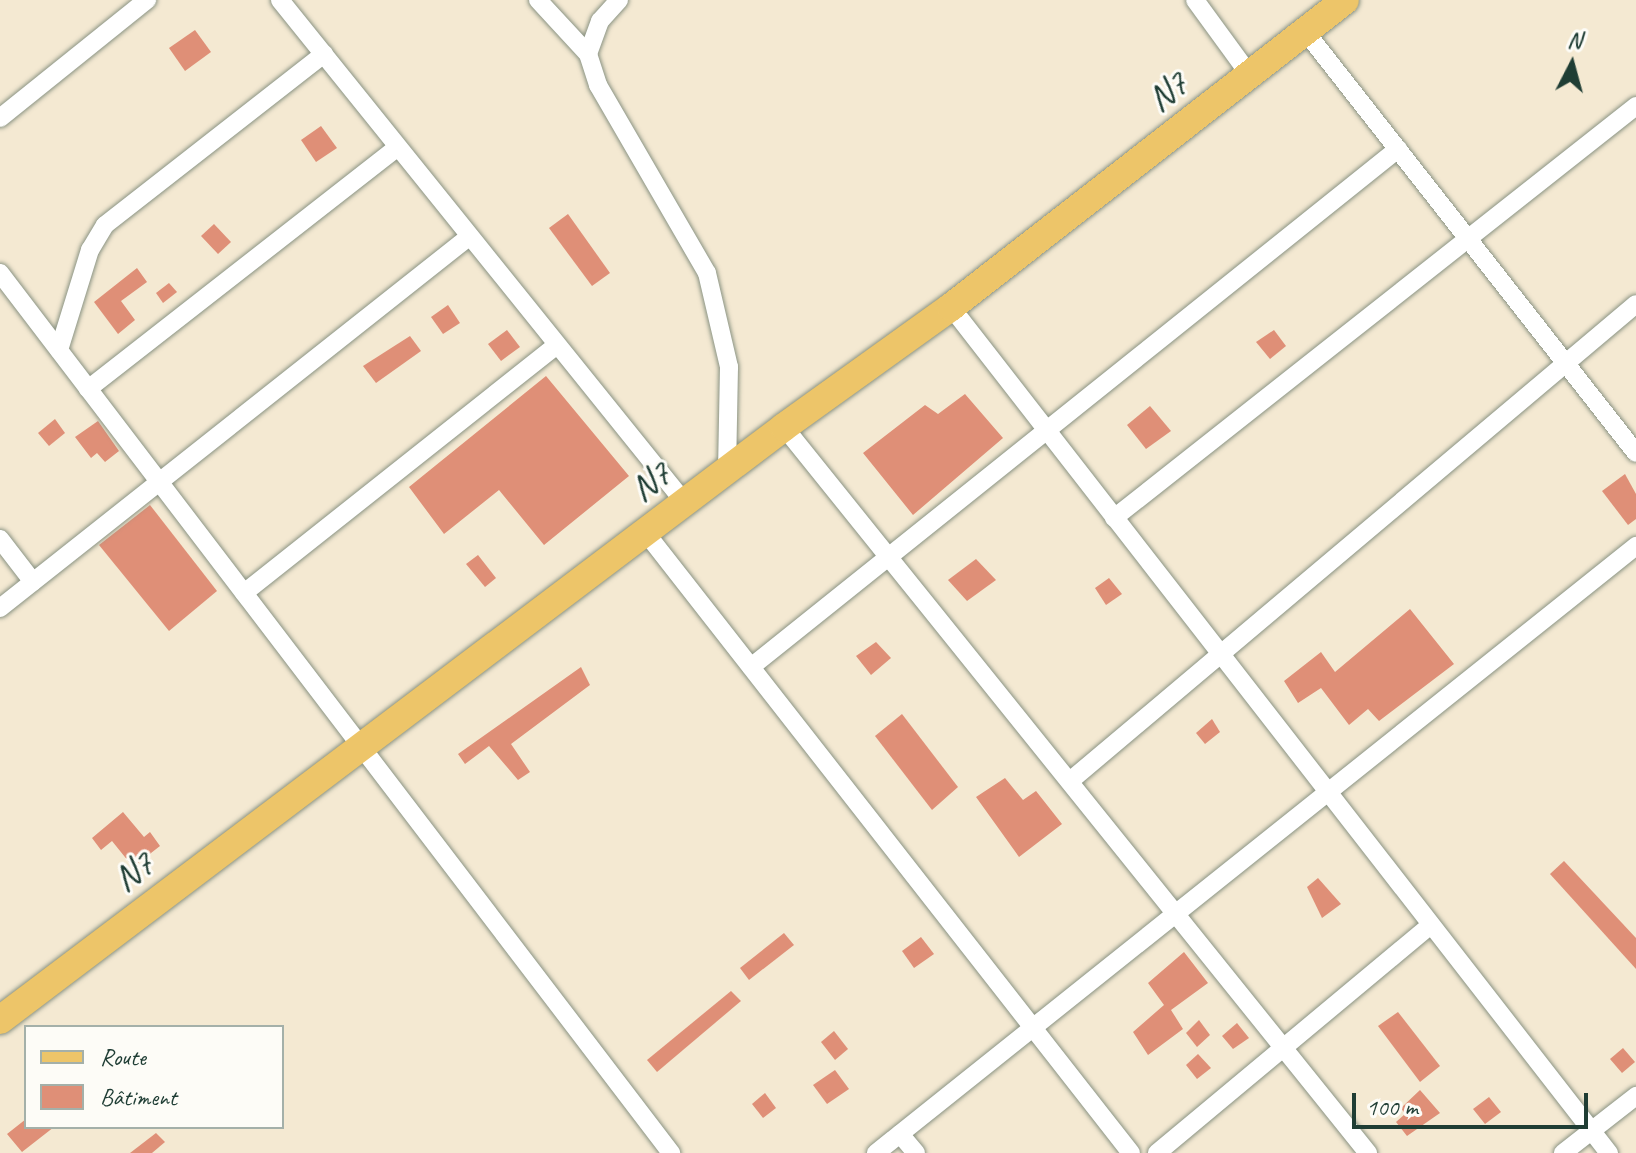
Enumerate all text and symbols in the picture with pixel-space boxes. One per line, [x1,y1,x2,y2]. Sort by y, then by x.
north arrow [1532,24,1612,104]
text: N [1566,25,1583,55]
street label: N7 [1137,61,1197,121]
street label: N7 [620,451,680,511]
street label: N7 [103,841,163,901]
legend [24,1025,284,1129]
text: Route [100,1042,146,1072]
scale bar [1356,1077,1592,1127]
text: Bâtiment [100,1082,177,1112]
text: 100 m [1366,1092,1418,1122]

